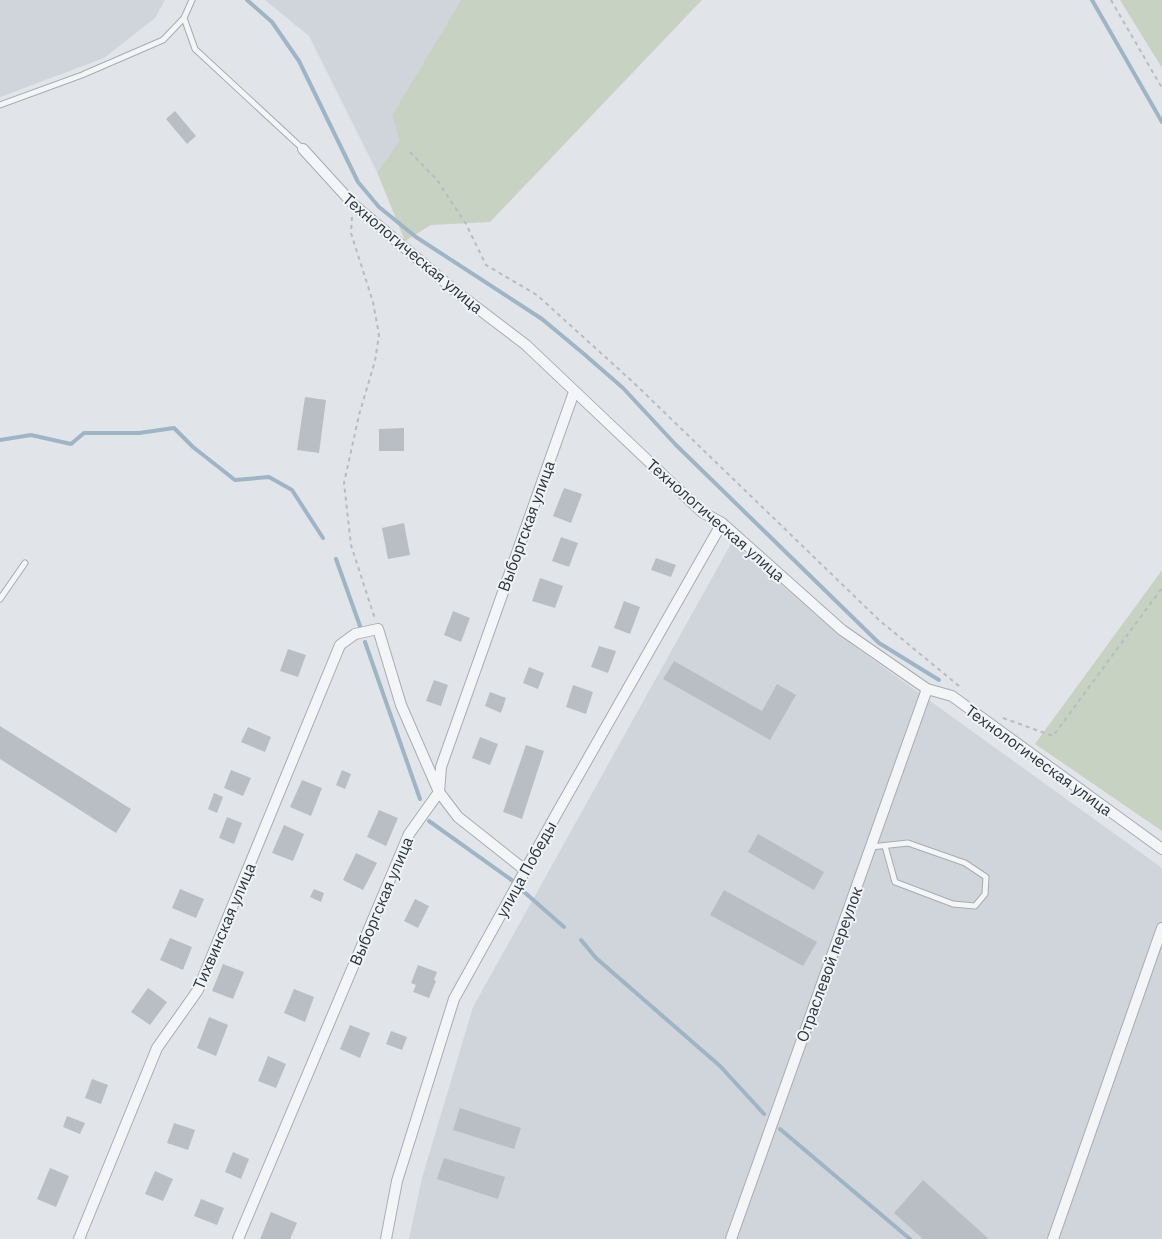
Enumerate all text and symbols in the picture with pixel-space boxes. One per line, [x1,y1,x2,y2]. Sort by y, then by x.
street label: Технологическая улица [339,189,487,318]
street label: Технологическая улица [643,454,790,586]
street label: Выборгская улица [493,457,559,594]
street label: Технологическая улица [962,700,1117,820]
street label: улица Победы [491,817,561,921]
street label: Выборгская улица [345,833,417,968]
street label: Тихвинская улица [188,859,260,992]
street label: Отраслевой переулок [792,883,867,1045]

